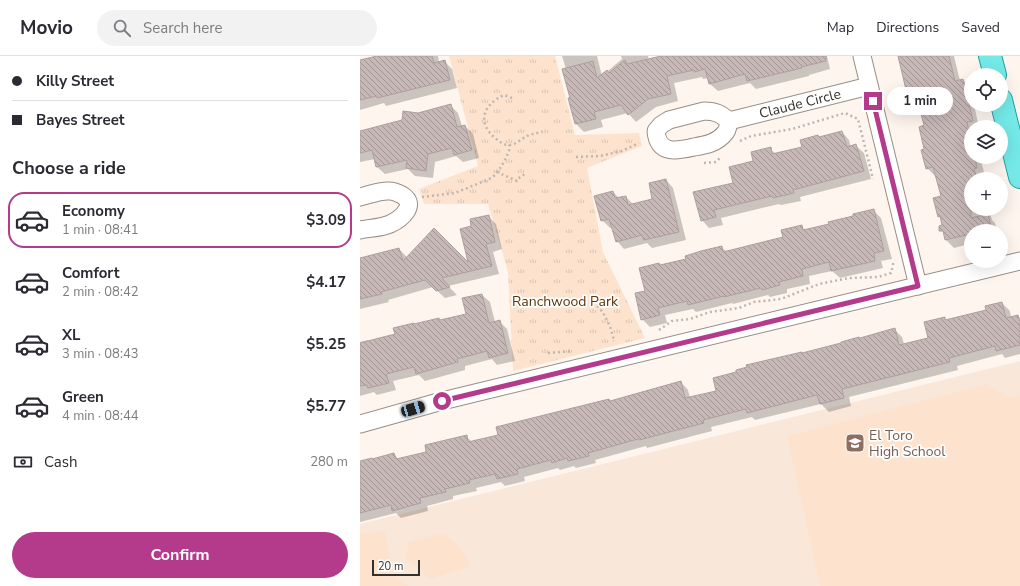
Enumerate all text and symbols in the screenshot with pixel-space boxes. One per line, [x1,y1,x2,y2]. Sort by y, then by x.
search box [97,10,377,46]
text: Movio [20,15,73,41]
icon: search [111,17,133,39]
text: Search here [143,18,223,38]
text: Map [827,18,854,37]
text: Directions [876,18,939,37]
text: Saved [961,18,1000,37]
map controls [964,68,1008,268]
button: locate [964,68,1008,112]
text: Killy Street [36,71,114,91]
street label: Claude Circle [757,84,843,123]
callout: 1 min [887,87,953,115]
route end [864,92,882,110]
text: 1 min [903,92,937,110]
text: Bayes Street [36,110,125,130]
button: layers [964,120,1008,164]
text: Choose a ride [12,156,126,180]
button: + [964,172,1008,216]
text: Economy [62,201,125,221]
icon: car [14,202,50,238]
text: $3.09 [306,210,346,230]
text: 1 min · 08:41 [62,221,138,239]
button: − [964,224,1008,268]
text: Comfort [62,263,119,283]
icon: car [14,264,50,300]
text: $4.17 [306,272,346,292]
text: 2 min · 08:42 [62,283,138,301]
park label: Ranchwood Park [512,292,619,311]
text: XL [62,325,81,345]
icon: car [14,326,50,362]
text: $5.25 [306,334,346,354]
text: 3 min · 08:43 [62,345,138,363]
text: Green [62,387,104,407]
icon: car [14,388,50,424]
route start [433,392,451,410]
text: $5.77 [306,396,346,416]
car [400,400,426,418]
text: 4 min · 08:44 [62,407,138,425]
place label: El Toro High School [869,426,946,461]
school or university icon: El Toro High School [844,432,866,454]
icon: cash [12,451,34,473]
text: Cash [44,452,78,472]
text: 280 m [310,453,348,471]
button: Confirm [12,532,348,578]
scale bar [372,558,420,577]
text: 20 m [378,559,403,574]

